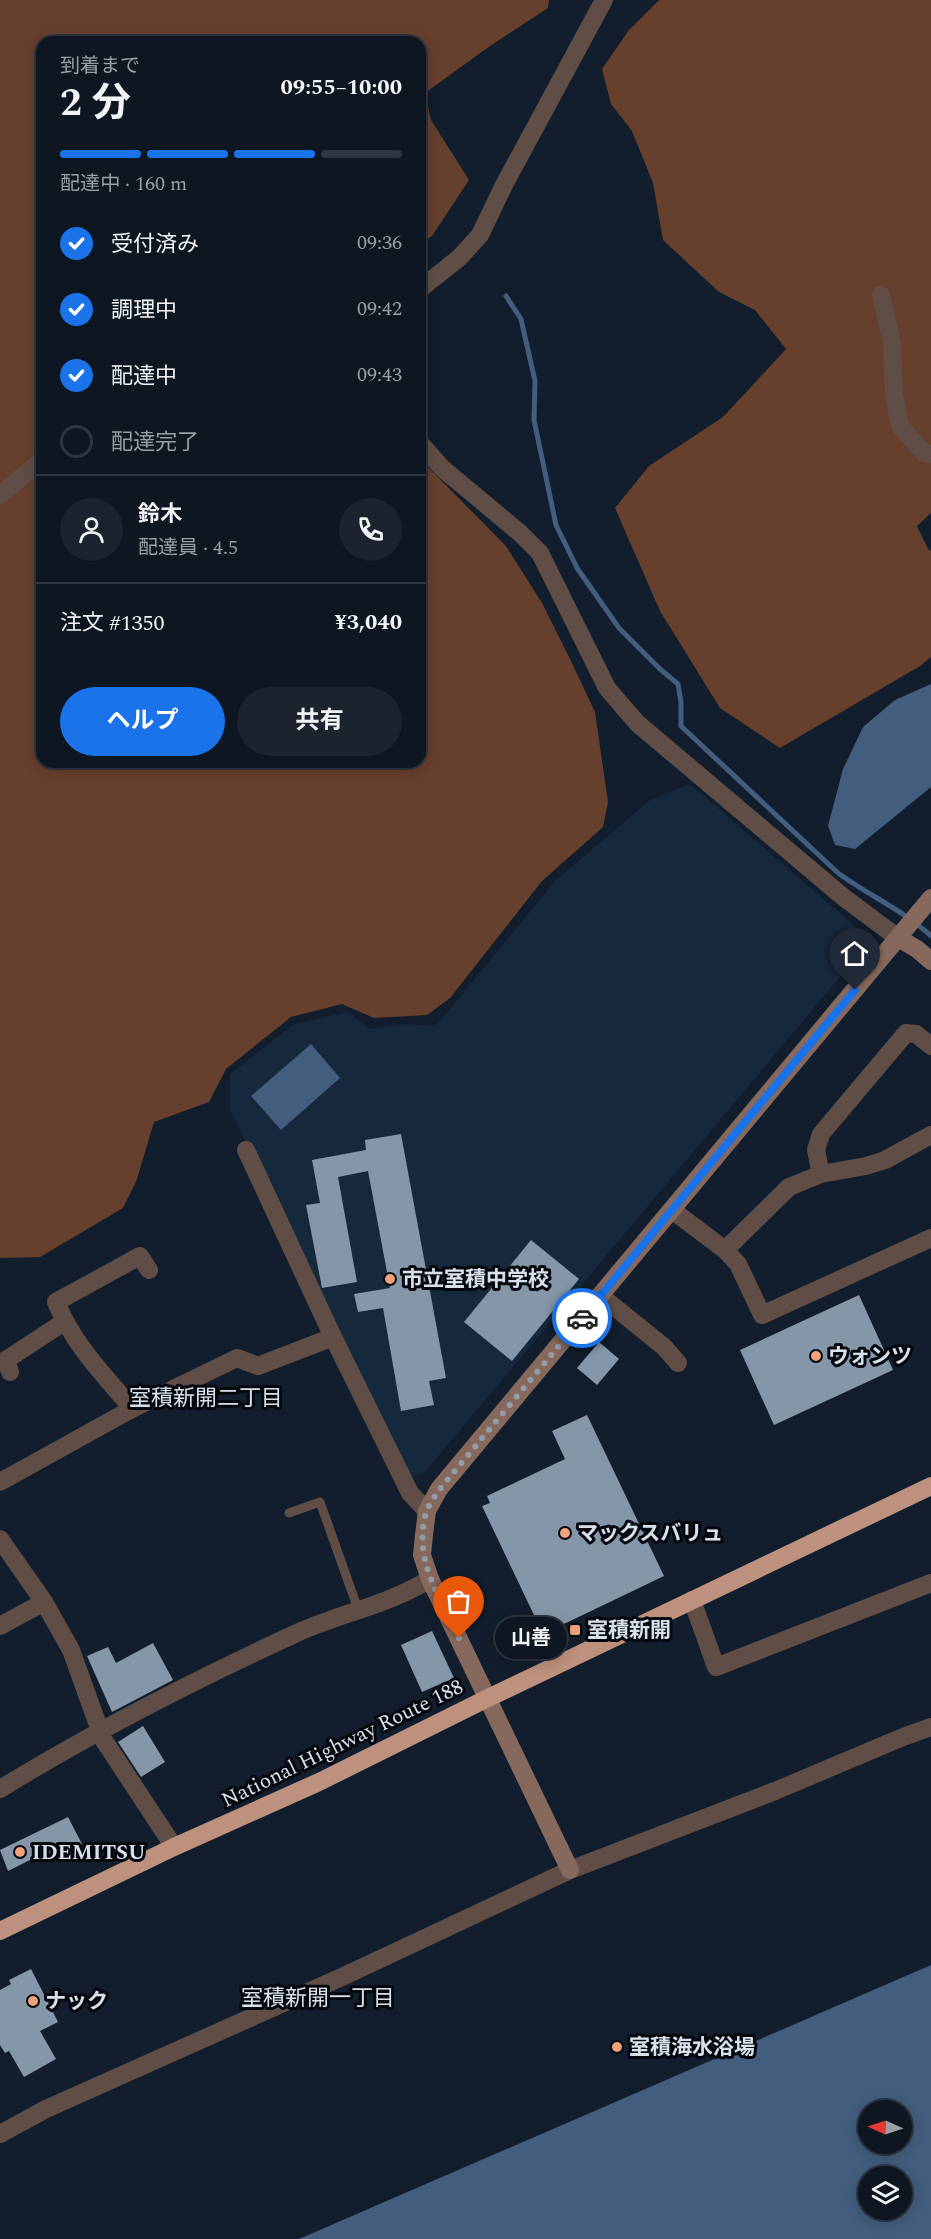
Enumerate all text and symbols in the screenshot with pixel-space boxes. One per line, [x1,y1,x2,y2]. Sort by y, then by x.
text: 到着まで [60,51,140,81]
text: 09:55–10:00 [280,71,402,104]
text: 2 分 [60,74,131,133]
text: 配達中 · 160 m [60,169,187,199]
icon: check [60,227,93,260]
text: 受付済み [111,228,199,261]
text: 09:36 [357,228,402,258]
icon: check [60,293,93,326]
text: 調理中 [111,294,177,327]
text: 09:42 [357,294,402,324]
icon: check [60,359,93,392]
text: 配達中 [111,360,177,393]
text: 09:43 [357,360,402,390]
text: 配達完了 [111,426,199,459]
button: person [60,498,123,561]
text: 鈴木 [138,498,182,531]
button: phone [339,498,402,561]
text: 配達員 · 4.5 [138,533,238,563]
text: ¥3,040 [334,606,402,639]
text: 注文 #1350 [60,607,165,640]
button: ヘルプ [60,687,225,756]
button: 共有 [237,687,402,756]
pin [829,928,880,990]
icon: home [838,937,871,970]
place label: 市立室積中学校 [402,1264,549,1296]
marker: 市立室積中学校 [383,1272,397,1286]
courier [552,1288,612,1348]
icon: car [566,1302,599,1335]
place label: ウォンツ [828,1341,912,1373]
marker: ウォンツ [809,1349,823,1363]
district label: 室積新開二丁目 [129,1382,283,1415]
place label: マックスバリュ [577,1518,723,1550]
marker: マックスバリュ [558,1526,572,1540]
pin [433,1576,484,1638]
icon: bag [442,1585,475,1618]
place label: 室積新開 [587,1615,671,1647]
callout: 山善 [495,1617,567,1659]
text: 山善 [511,1623,551,1653]
marker: 室積新開 [568,1623,582,1637]
street label: National Highway Route 188 [216,1671,469,1816]
place label: IDEMITSU [32,1837,146,1869]
marker: IDEMITSU [13,1845,27,1859]
district label: 室積新開一丁目 [241,1982,395,2015]
place label: ナック [45,1986,108,2018]
marker: ナック [26,1994,40,2008]
place label: 室積海水浴場 [629,2032,755,2064]
marker: 室積海水浴場 [610,2040,624,2054]
north arrow [858,2100,912,2154]
map controls [858,2100,912,2220]
button: layers [858,2166,912,2220]

